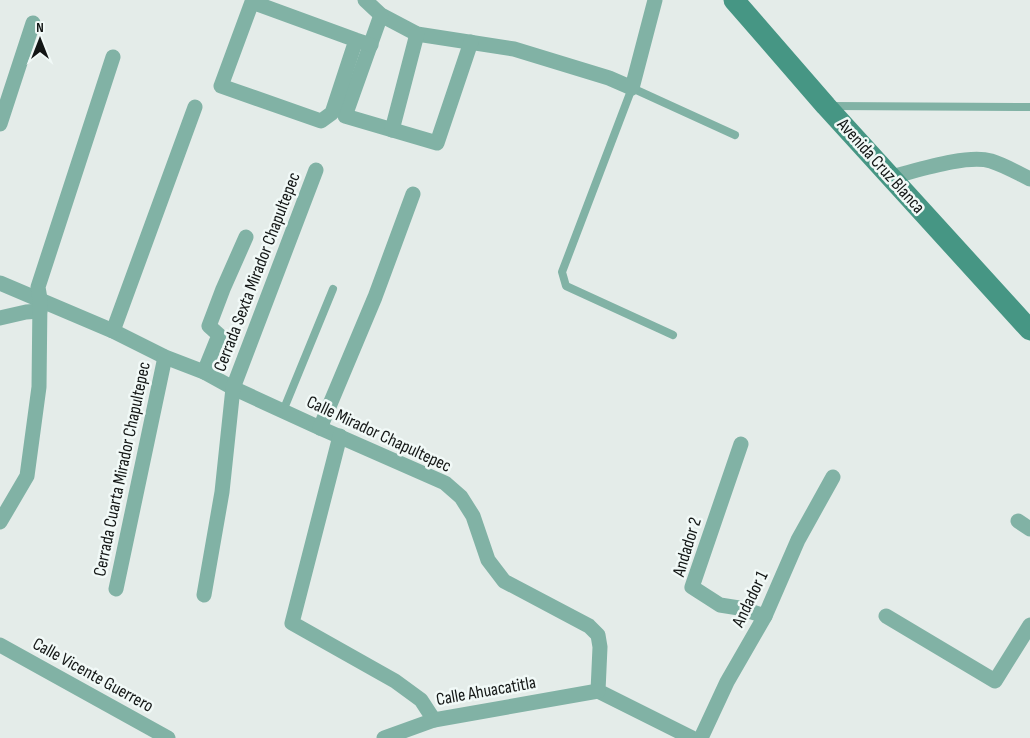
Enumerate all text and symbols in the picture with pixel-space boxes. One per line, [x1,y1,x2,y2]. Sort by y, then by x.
north arrow [15,15,65,65]
text: N [36,19,44,36]
street label: Avenida Cruz Blanca [832,113,929,218]
street label: Cerrada Sexta Mirador Chapultepec [209,169,305,375]
street label: Cerrada Cuarta Mirador Chapultepec [89,360,155,578]
street label: Calle Mirador Chapultepec [303,391,455,477]
street label: Andador 2 [668,515,706,580]
street label: Andador 1 [727,567,773,631]
street label: Calle Vicente Guerrero [29,633,157,717]
street label: Calle Ahuacatitla [435,672,537,710]

